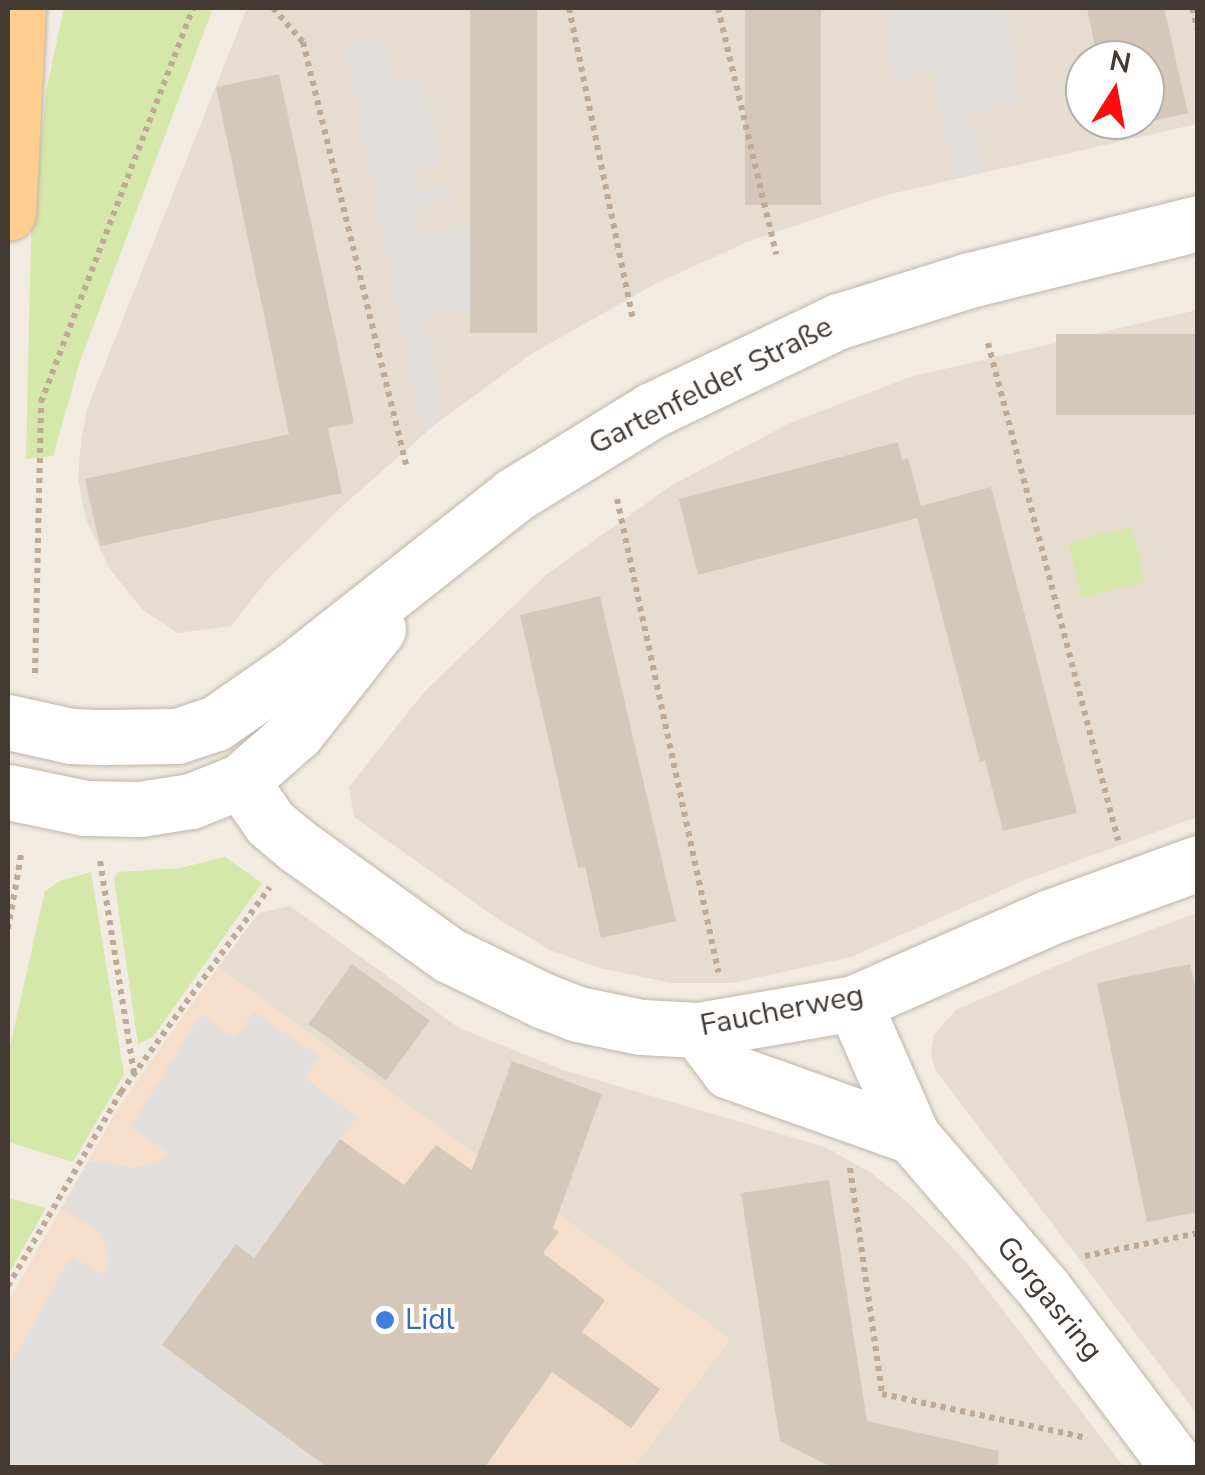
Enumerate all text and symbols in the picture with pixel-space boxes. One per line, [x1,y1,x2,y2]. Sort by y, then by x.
north arrow [1065,40,1165,140]
text: N [1106,42,1134,83]
street label: Gartenfelder Straße [583,309,839,463]
street label: Faucherweg [697,978,867,1044]
street label: Gorgasring [988,1230,1110,1368]
place label: Lidl [405,1302,455,1338]
marker: Lidl [374,1309,396,1331]

